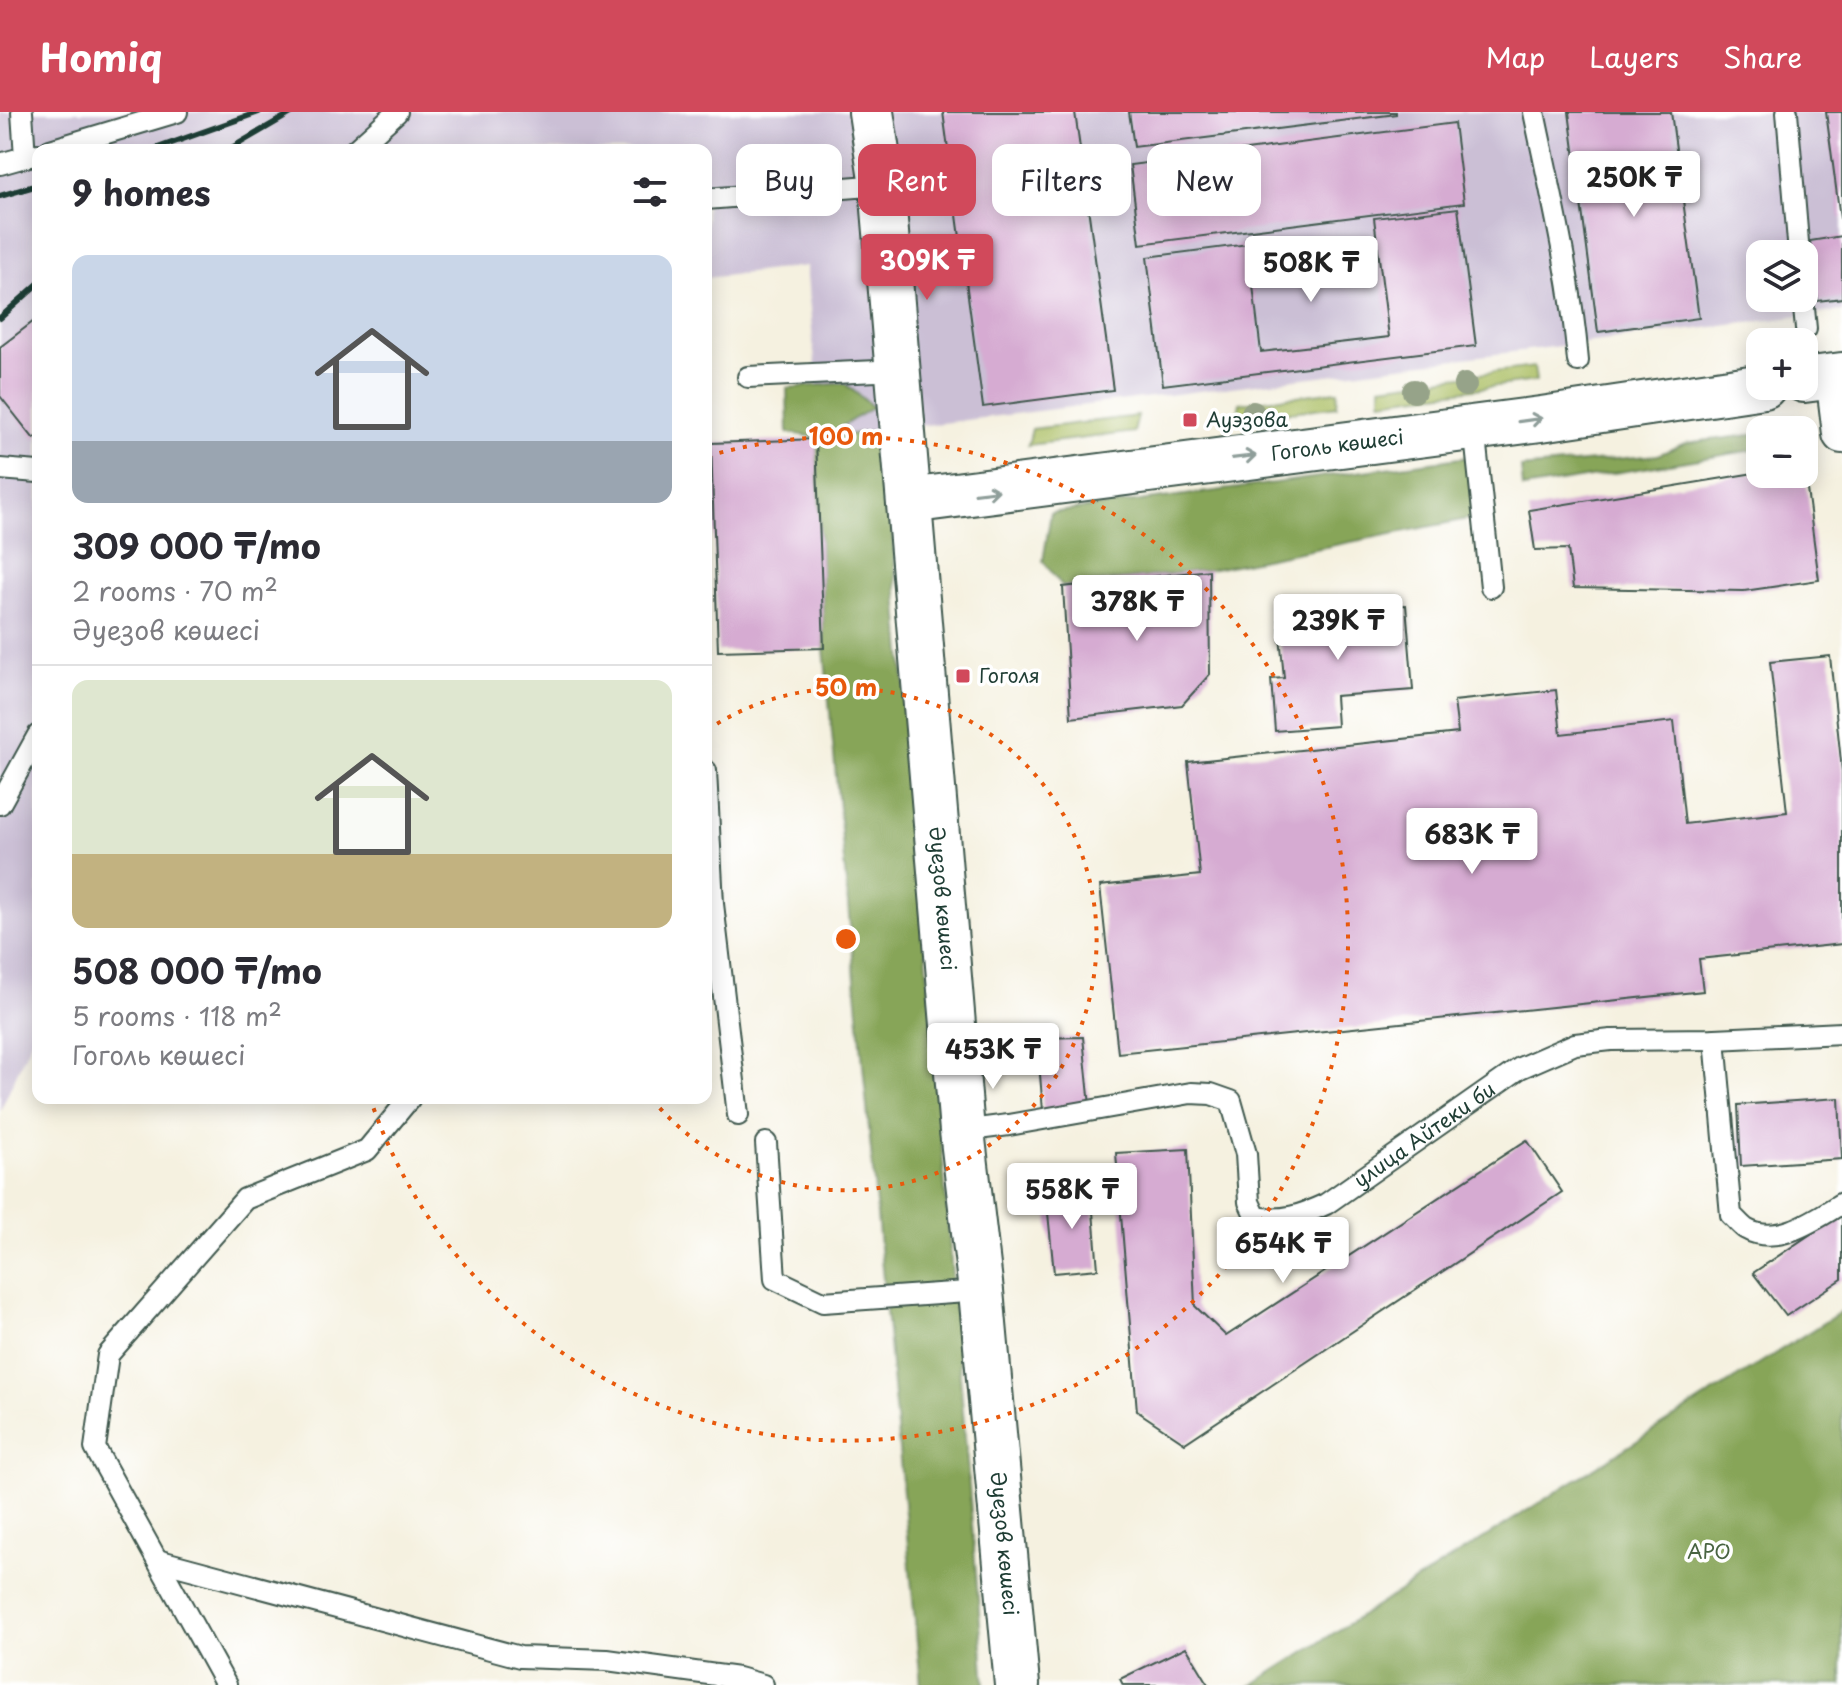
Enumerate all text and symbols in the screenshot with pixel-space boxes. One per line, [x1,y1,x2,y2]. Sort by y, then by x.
text: Homiq [40,28,162,85]
text: Map [1485,35,1545,78]
text: Layers [1589,35,1679,78]
text: Share [1723,35,1802,78]
chip: Buy [736,144,842,216]
chip: Rent [858,144,976,216]
chip: Filters [992,144,1131,216]
chip: New [1147,144,1261,216]
pin: 250K ₸ [1569,151,1699,219]
text: 250K ₸ [1586,157,1682,196]
text: 9 homes [72,166,211,218]
icon: filters [628,170,672,214]
pin: 309K ₸ [862,234,992,302]
pin: 508K ₸ [1246,236,1376,304]
text: 309K ₸ [879,240,975,279]
map controls [1746,240,1818,488]
button: layers [1746,240,1818,312]
text: 508K ₸ [1263,242,1359,281]
icon: home [300,307,444,451]
button: + [1746,328,1818,400]
place label: Ауэзова [1206,404,1288,434]
marker: Ауэзова [1181,411,1199,429]
one-way arrow [1517,412,1542,427]
button: − [1746,416,1818,488]
text: 100 m [809,417,883,453]
street label: Гоголь көшесі [1269,421,1405,468]
one-way arrow [1231,449,1256,464]
one-way arrow [974,484,999,499]
text: 309 000 ₸/mo [72,519,321,571]
text: 2 rooms · 70 m² [72,571,278,610]
pin: 378K ₸ [1072,575,1202,643]
text: 378K ₸ [1090,581,1184,620]
pin: 239K ₸ [1273,594,1403,662]
text: 239K ₸ [1292,600,1384,639]
text: Әуезов көшесі [72,610,260,649]
place label: Гоголя [979,660,1040,690]
marker: Гоголя [954,667,972,685]
text: 50 m [815,668,877,704]
icon: home [300,732,444,876]
pin: 683K ₸ [1407,808,1537,876]
text: 683K ₸ [1424,814,1520,853]
street label: Әуезов көшесі [922,825,964,972]
centre of rings [832,925,860,953]
text: 508 000 ₸/mo [72,944,322,996]
text: 5 rooms · 118 m² [72,996,282,1035]
pin: 453K ₸ [928,1023,1058,1091]
text: 453K ₸ [945,1029,1041,1068]
text: Гоголь көшесі [72,1035,245,1074]
street label: улица Айтеки би [1347,1074,1501,1194]
pin: 558K ₸ [1007,1163,1137,1231]
text: 558K ₸ [1025,1169,1119,1208]
pin: 654K ₸ [1218,1217,1348,1285]
text: 654K ₸ [1235,1223,1331,1262]
street label: Әуезов көшесі [984,1470,1027,1617]
park label: АРО [1687,1536,1731,1566]

